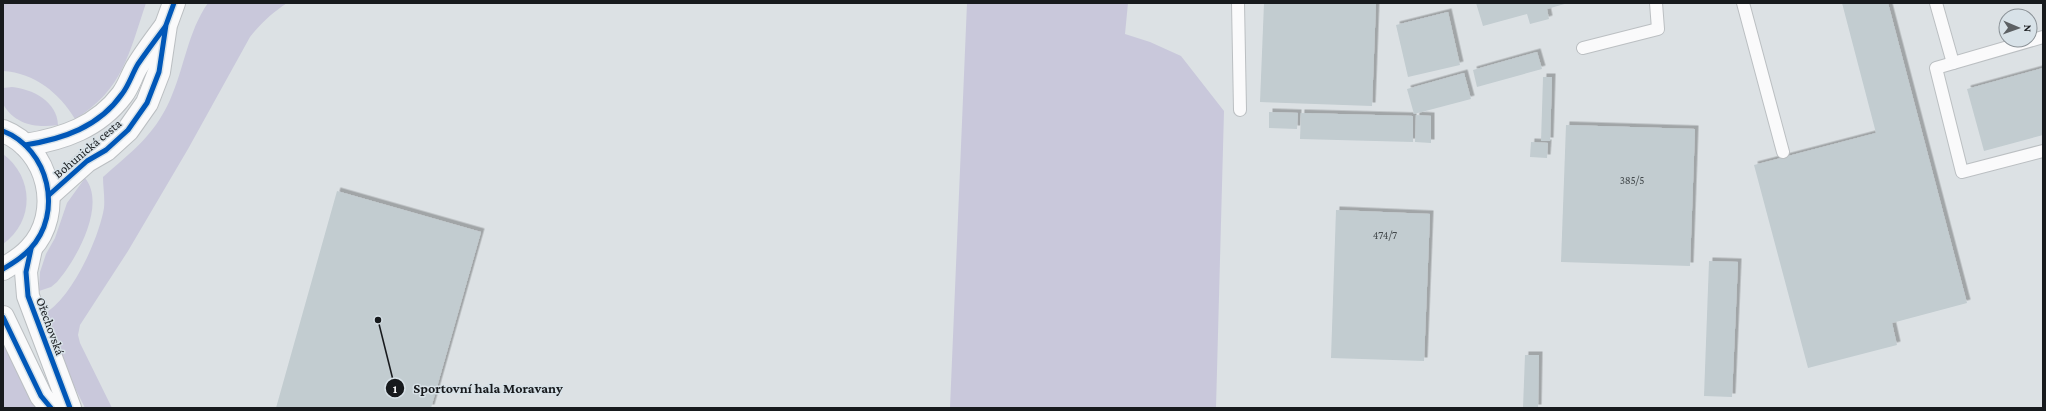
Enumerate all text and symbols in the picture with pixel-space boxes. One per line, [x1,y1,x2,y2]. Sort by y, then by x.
north arrow [1998,8,2038,48]
text: N [2022,24,2034,33]
street label: Bohunická cesta [50,116,124,181]
house number: 385/5 [1620,174,1644,186]
house number: 474/7 [1373,229,1397,241]
street label: Ořechovská [33,295,68,357]
callout: Sportovní hala Moravany [385,375,571,401]
text: Sportovní hala Moravany [413,380,563,396]
text: 1 [393,382,398,396]

